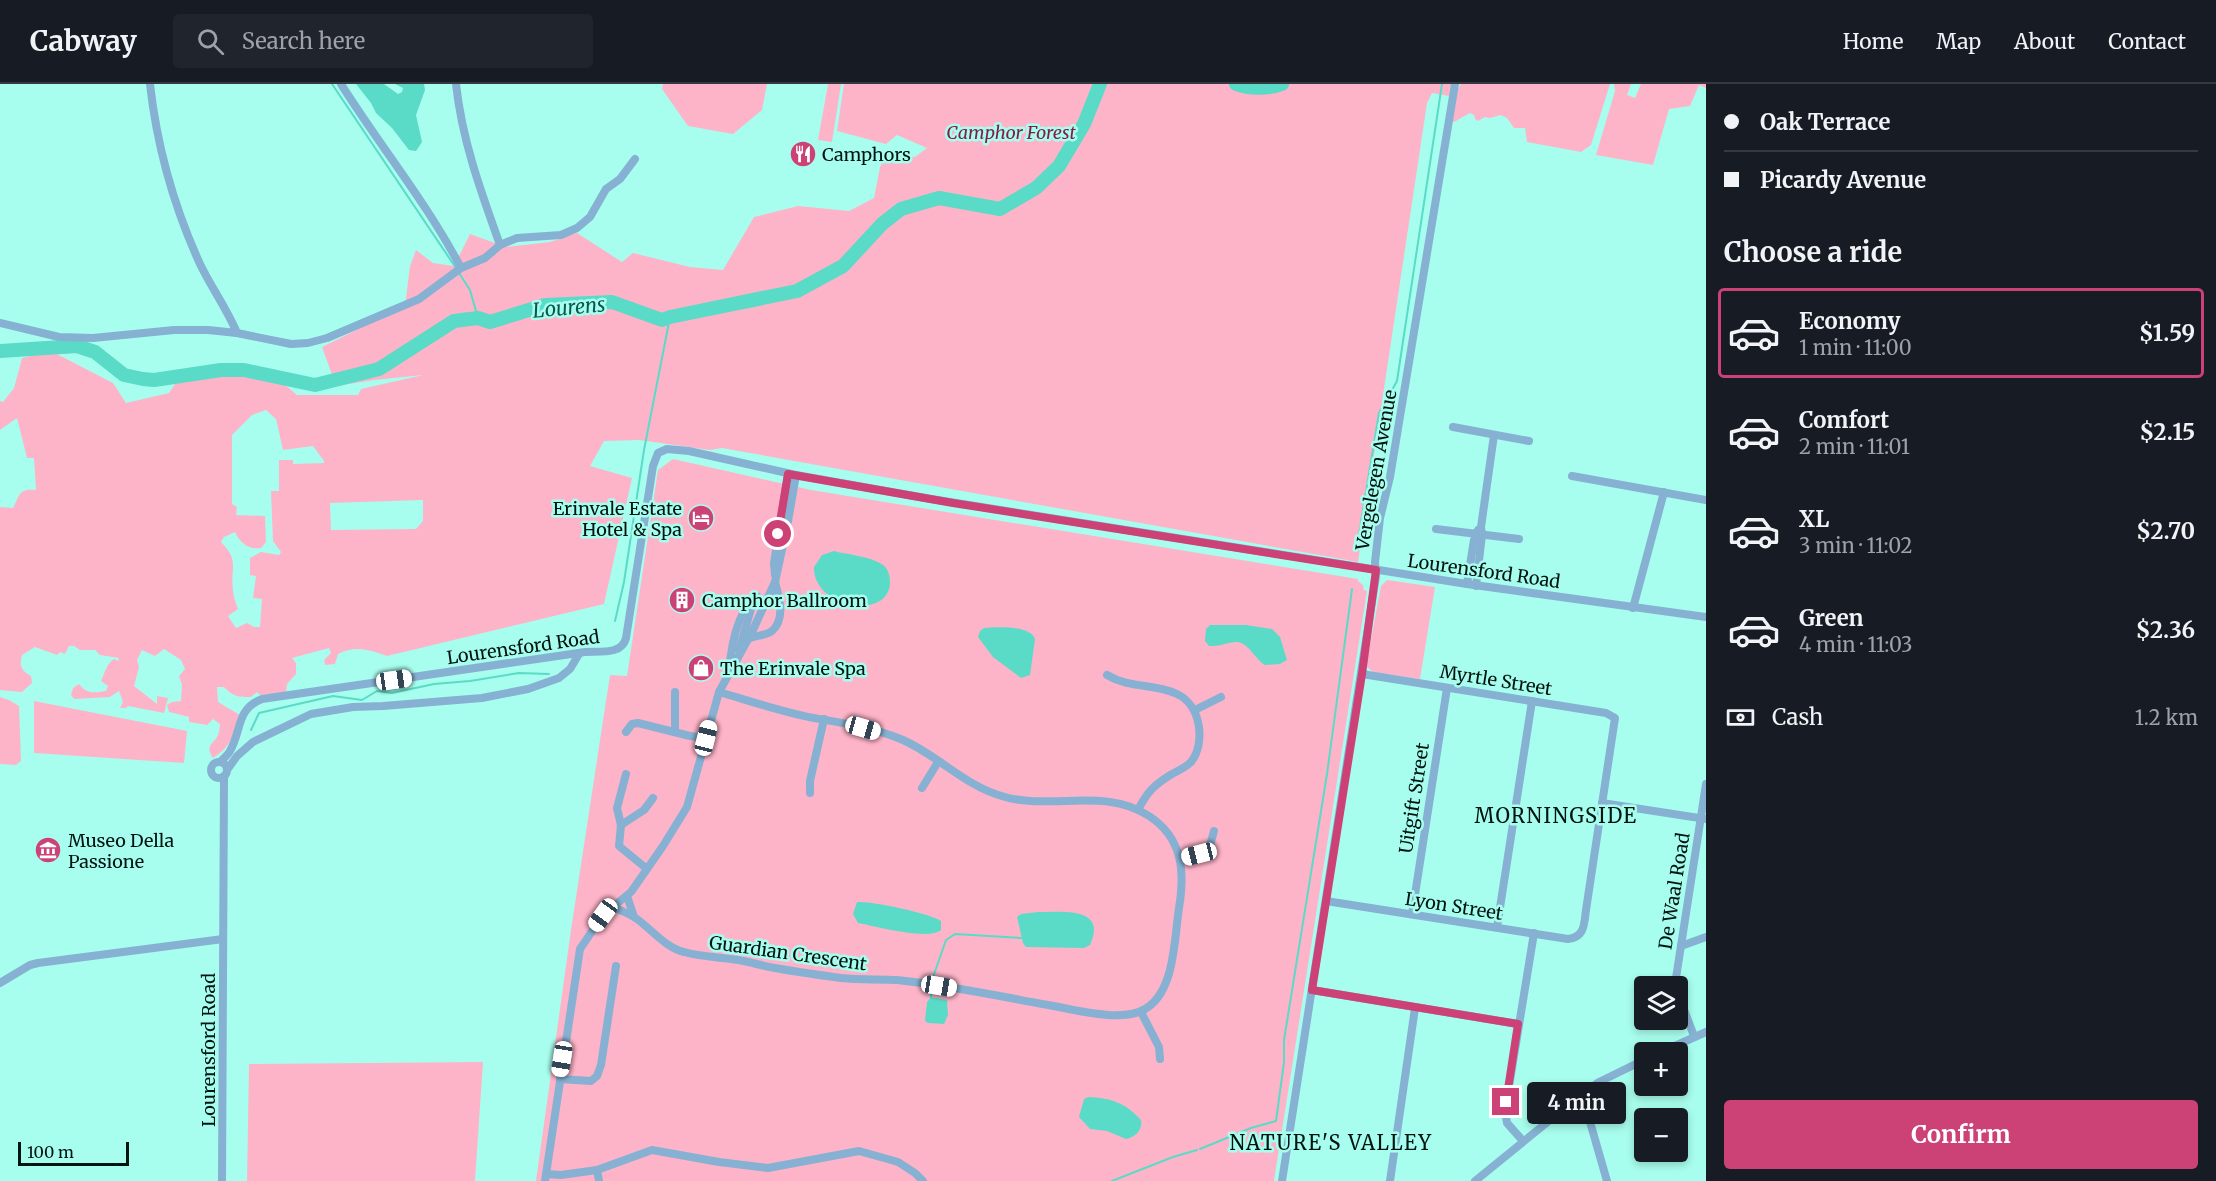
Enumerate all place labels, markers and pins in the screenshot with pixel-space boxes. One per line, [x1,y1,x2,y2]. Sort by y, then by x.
restaurant icon: Camphors [788,139,818,169]
place label: Camphors [822,143,911,166]
place label: Erinvale Estate Hotel & Spa [553,497,682,541]
hotel icon: Erinvale Estate Hotel & Spa [686,503,716,533]
building icon: Camphor Ballroom [667,585,697,615]
place label: Camphor Ballroom [702,589,867,612]
shop icon: The Erinvale Spa [686,653,716,683]
place label: The Erinvale Spa [720,657,866,680]
place label: Museo Della Passione [68,829,174,873]
museum icon: Museo Della Passione [33,835,63,865]

